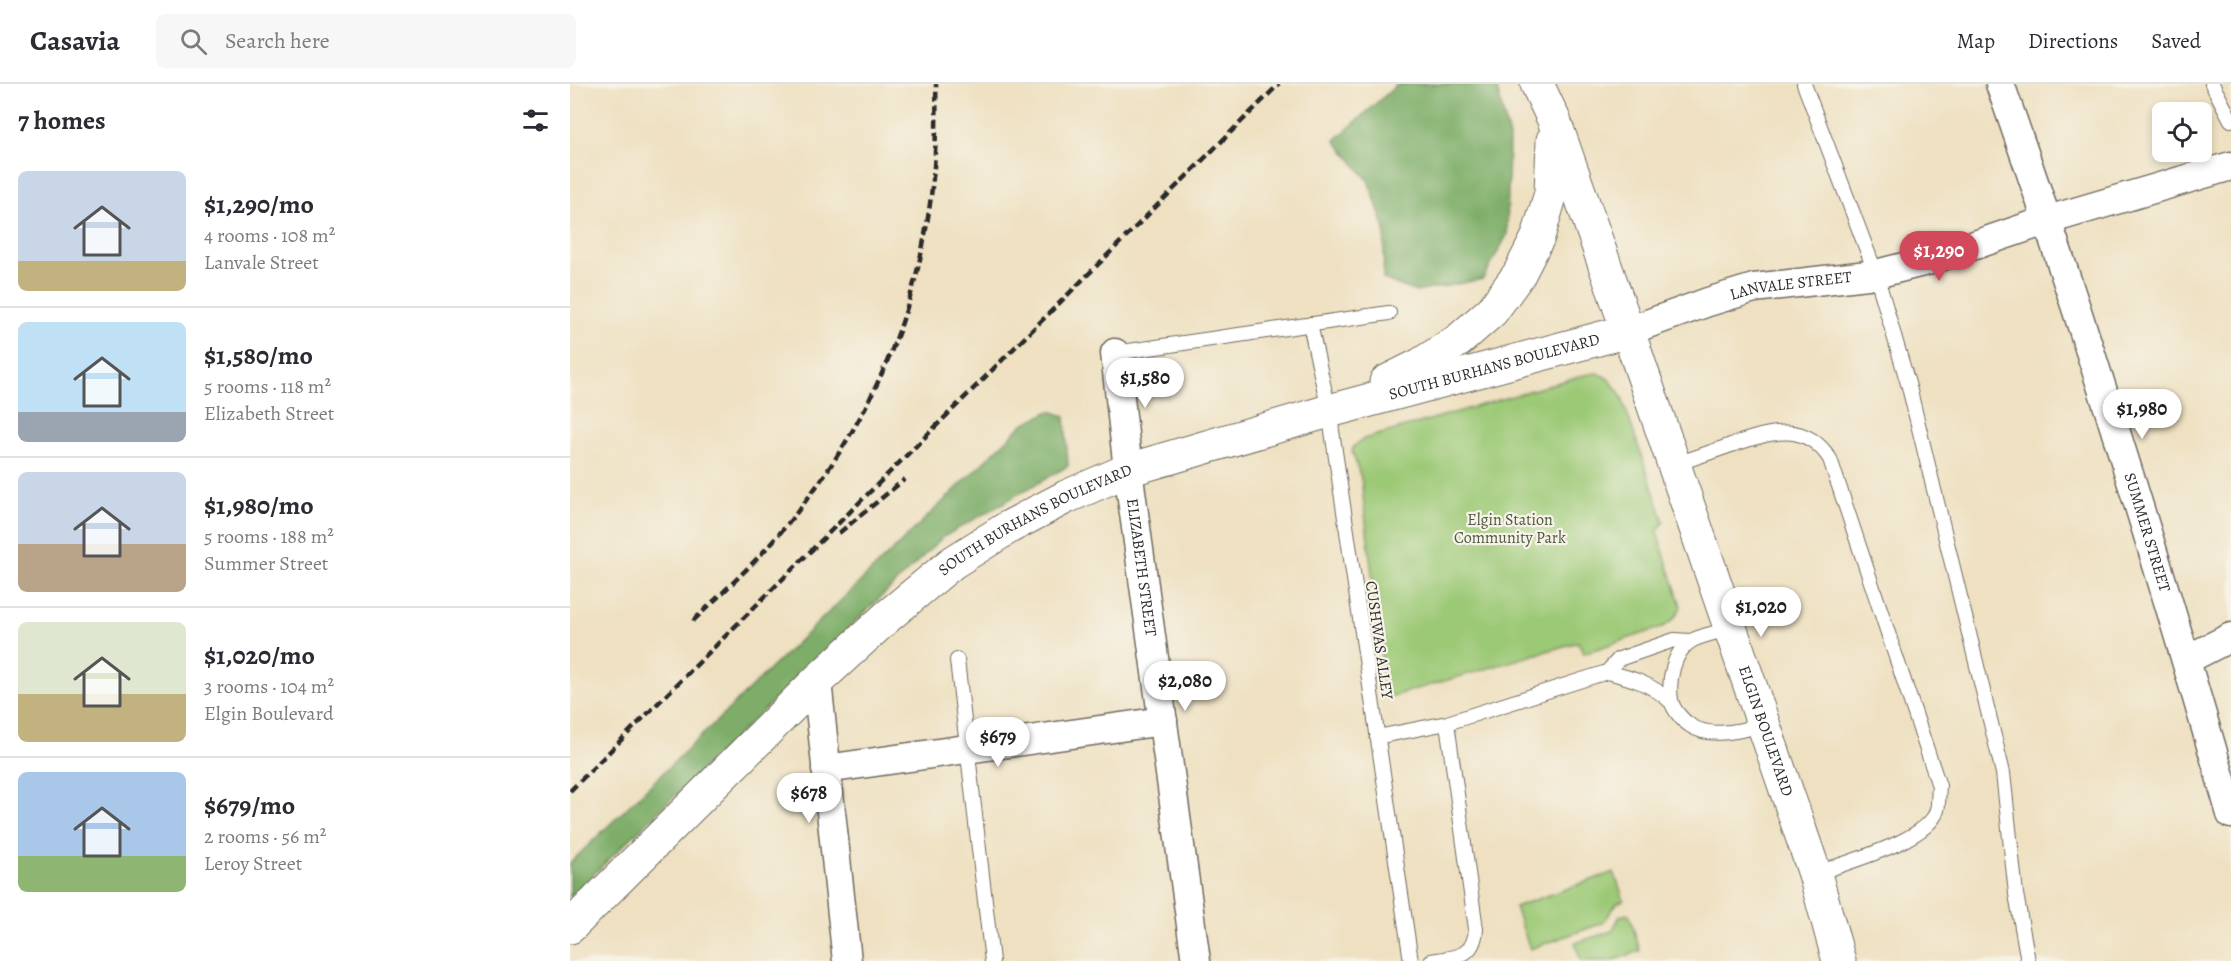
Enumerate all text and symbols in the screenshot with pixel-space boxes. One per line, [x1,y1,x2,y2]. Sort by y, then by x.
search box [156,14,576,68]
text: Casavia [30,22,120,60]
icon: search [177,25,210,58]
text: Search here [225,26,330,56]
text: Map [1957,27,1995,55]
text: Directions [2028,27,2118,55]
text: Saved [2151,27,2201,55]
map controls [2152,102,2212,162]
button: locate [2152,102,2212,162]
text: 7 homes [18,103,106,138]
icon: filters [519,104,552,137]
text: $1,290/mo [204,187,314,222]
icon: home [66,195,138,267]
text: 4 rooms · 108 m² [204,222,335,249]
pin: $1,290 [1890,231,1988,282]
text: $1,290 [1914,237,1964,264]
text: Lanvale Street [204,249,319,276]
street label: LANVALE STREET [1727,266,1853,306]
street label: SOUTH BURHANS BOULEVARD [1386,328,1602,406]
text: $1,580/mo [204,338,313,373]
icon: home [66,346,138,418]
pin: $1,580 [1096,358,1194,409]
text: $1,580 [1120,364,1170,391]
text: 5 rooms · 118 m² [204,373,331,400]
pin: $1,980 [2093,389,2191,440]
text: $1,980 [2117,395,2167,422]
text: Elizabeth Street [204,400,334,427]
street label: SOUTH BURHANS BOULEVARD [934,459,1135,581]
street label: SUMMER STREET [2118,470,2176,595]
text: $1,980/mo [204,488,314,523]
icon: home [66,496,138,568]
street label: ELIZABETH STREET [1121,497,1162,638]
park label: Elgin Station Community Park [1454,509,1566,549]
text: 5 rooms · 188 m² [204,523,334,550]
text: Summer Street [204,550,328,577]
street label: CUSHWAS ALLEY [1360,579,1398,701]
pin: $1,020 [1712,587,1810,638]
text: $1,020 [1735,593,1787,620]
text: $1,020/mo [204,638,315,673]
icon: home [66,646,138,718]
pin: $2,080 [1136,661,1234,712]
street label: ELGIN BOULEVARD [1733,663,1798,799]
text: $2,080 [1158,667,1212,694]
text: 3 rooms · 104 m² [204,673,334,700]
text: Elgin Boulevard [204,700,334,727]
pin: $679 [962,717,1034,768]
text: $679 [980,723,1016,750]
pin: $678 [773,773,845,824]
text: $678 [791,779,827,806]
text: $679/mo [204,788,295,823]
icon: home [66,796,138,868]
text: 2 rooms · 56 m² [204,823,326,850]
text: Leroy Street [204,850,302,877]

